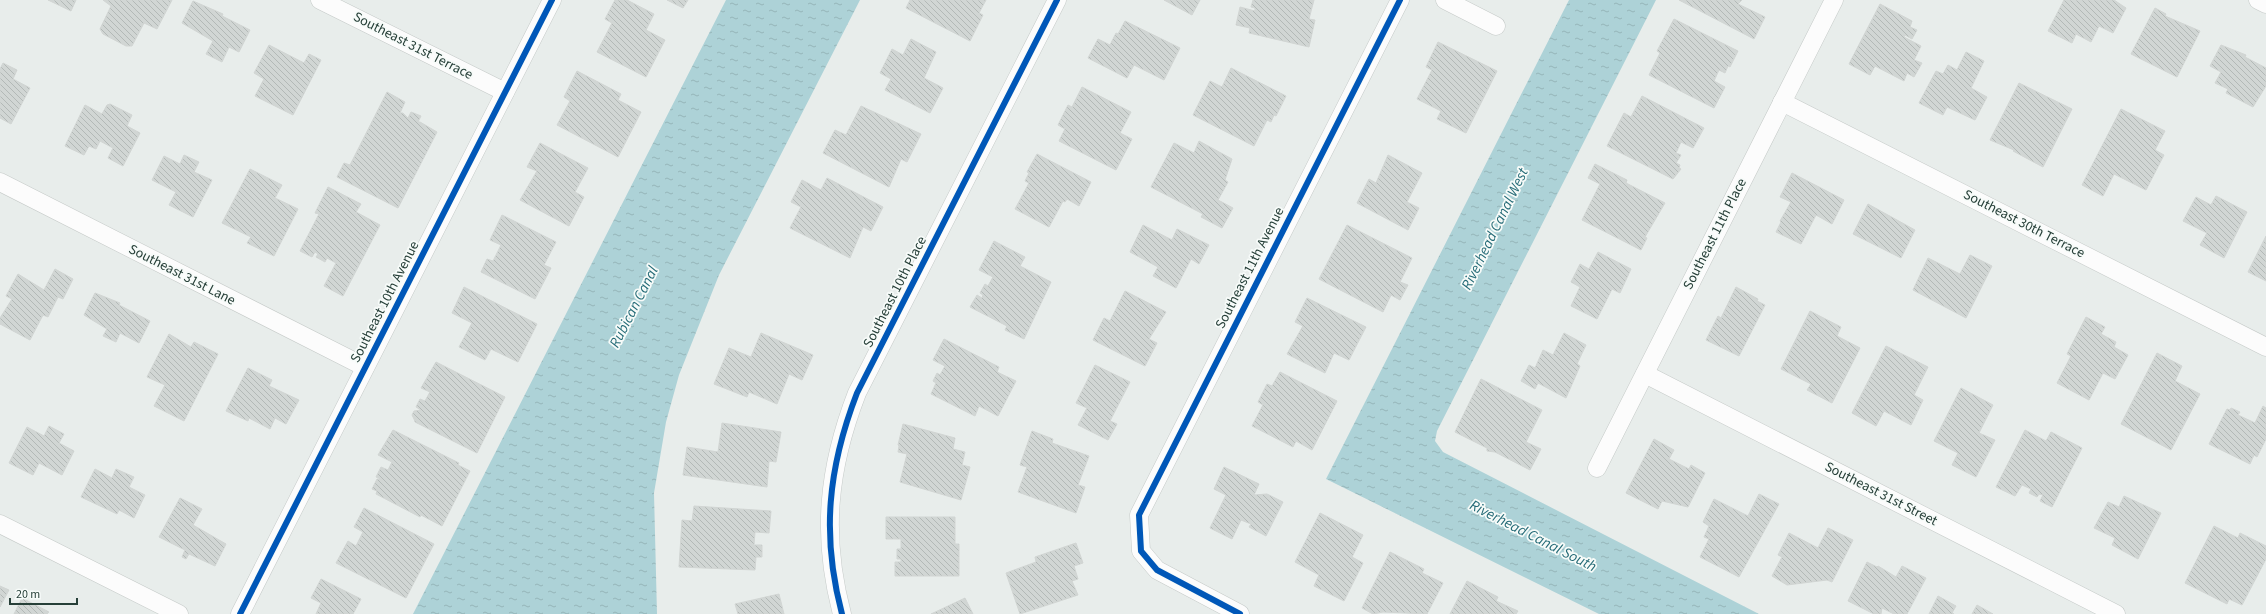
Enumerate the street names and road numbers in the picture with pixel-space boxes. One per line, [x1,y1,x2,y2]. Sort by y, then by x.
street label: Southeast 31st Terrace [350,7,476,85]
street label: Southeast 11th Place [1678,175,1752,293]
street label: Southeast 30th Terrace [1960,185,2088,263]
street label: Southeast 11th Avenue [1211,204,1289,332]
street label: Southeast 10th Place [858,233,932,351]
street label: Southeast 10th Avenue [346,238,424,366]
street label: Southeast 31st Lane [125,239,239,311]
street label: Southeast 31st Street [1821,457,1941,531]

